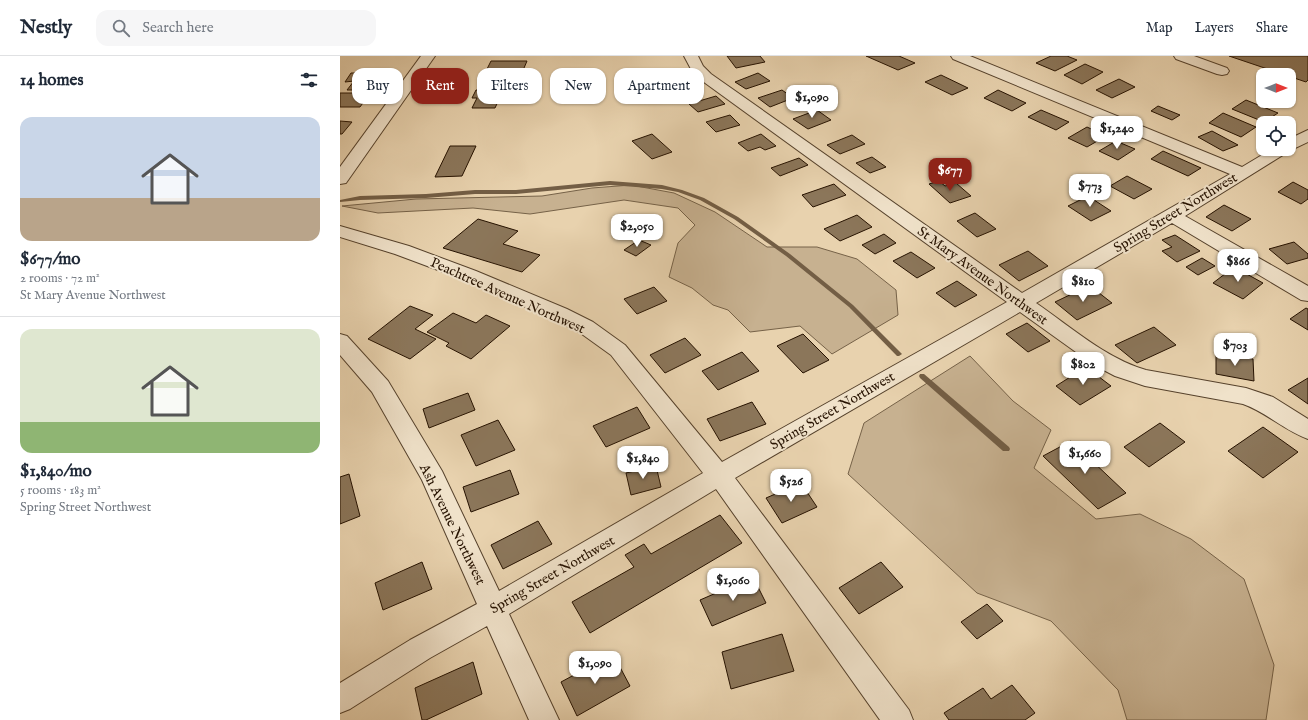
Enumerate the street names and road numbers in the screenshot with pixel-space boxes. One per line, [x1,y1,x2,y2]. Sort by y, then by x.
street label: Spring Street Northwest [1110,169,1241,257]
street label: St Mary Avenue Northwest [914,222,1051,329]
street label: Peachtree Avenue Northwest [428,254,588,338]
street label: Spring Street Northwest [767,368,898,454]
street label: Ash Avenue Northwest [415,460,489,588]
street label: Spring Street Northwest [487,532,618,618]

